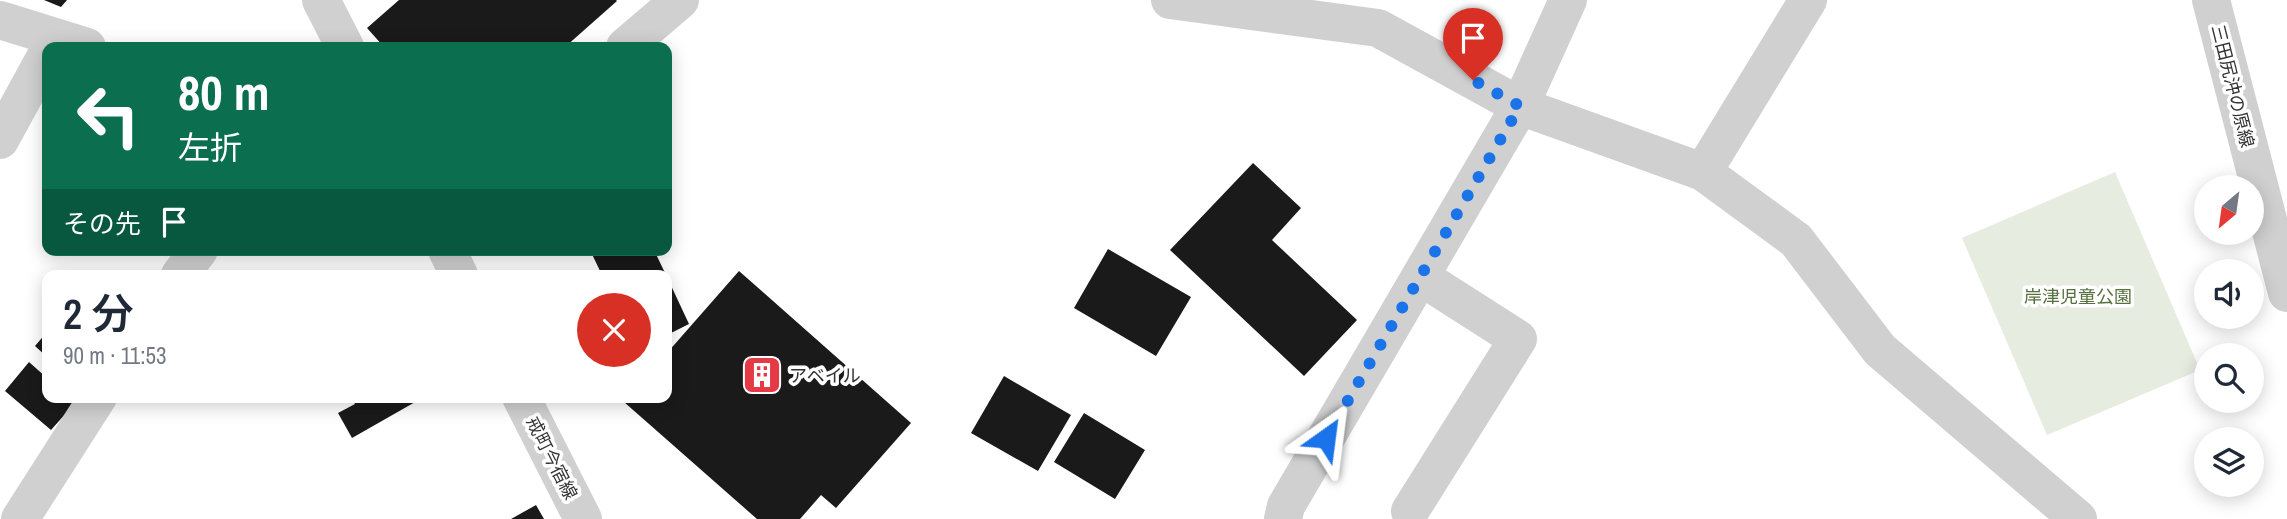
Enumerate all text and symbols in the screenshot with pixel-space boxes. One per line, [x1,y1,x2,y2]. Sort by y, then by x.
pin [1443,8,1503,80]
icon: arrive [1454,19,1492,57]
street label: 三田尻沖の原線 [2206,22,2260,150]
text: 80 m [178,59,270,125]
icon: left [63,70,154,161]
text: 左折 [178,126,242,169]
north arrow [2194,175,2264,245]
map controls [2194,175,2264,497]
icon: arrive [155,203,193,241]
text: その先 [63,206,141,241]
button: sound [2194,259,2264,329]
park label: 岸津児童公園 [2024,284,2132,309]
text: 2 分 [63,286,134,342]
button: close [577,293,651,367]
text: 90 m · 11:53 [63,340,166,371]
button: search [2194,343,2264,413]
building icon: アベイル [741,354,783,396]
place label: アベイル [789,363,861,388]
position arrow [1289,401,1363,475]
street label: 戒町今宿線 [520,412,584,504]
button: layers [2194,427,2264,497]

